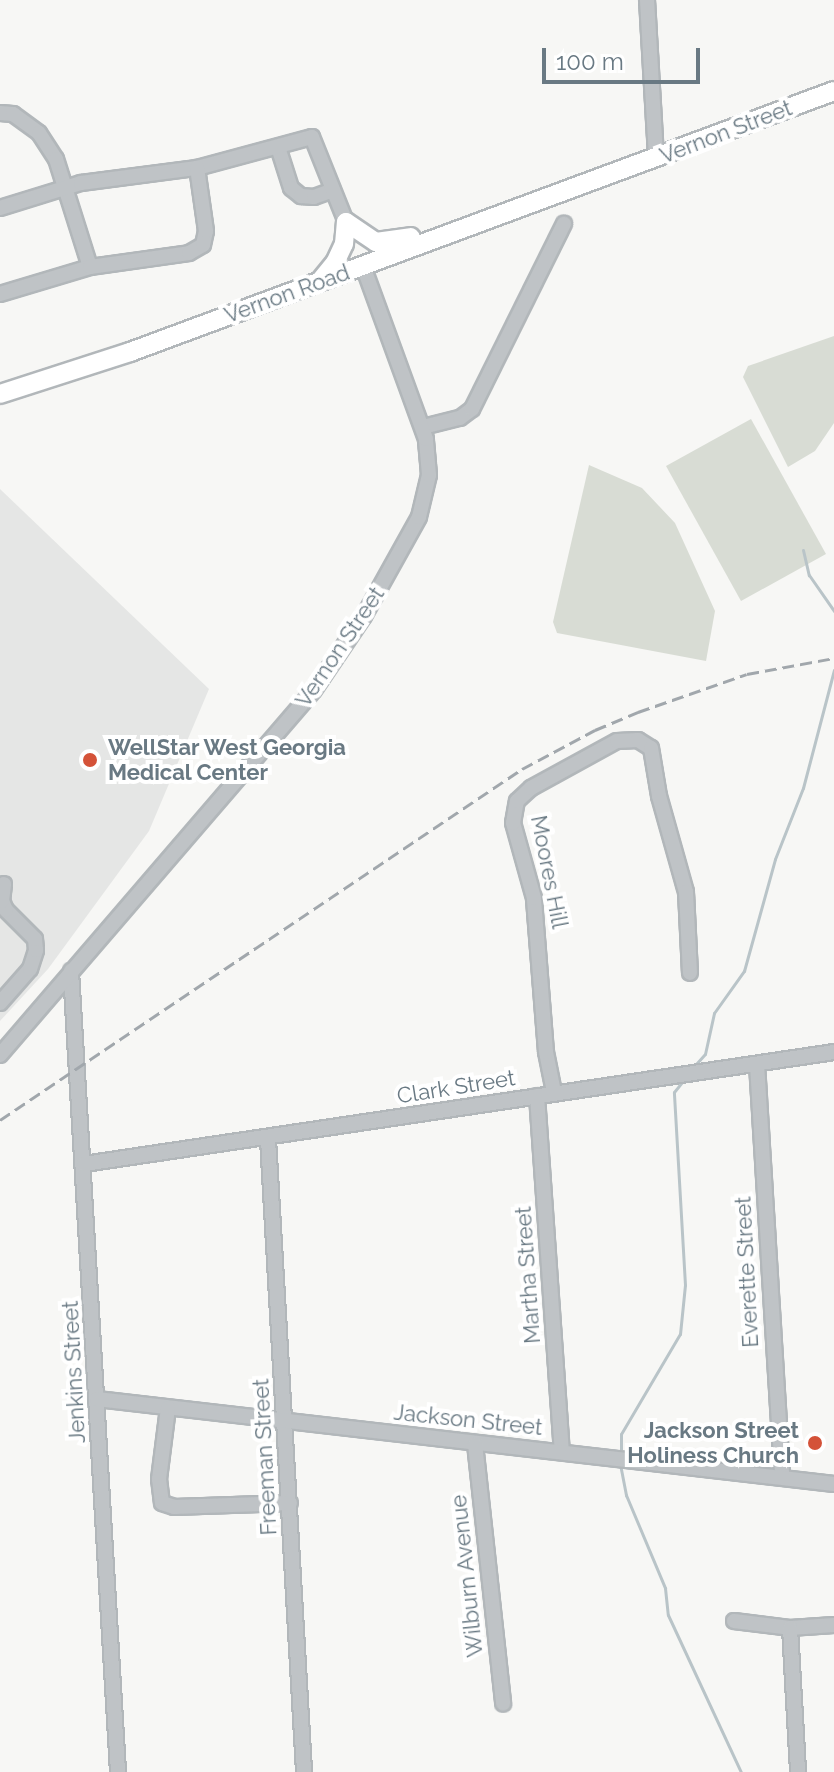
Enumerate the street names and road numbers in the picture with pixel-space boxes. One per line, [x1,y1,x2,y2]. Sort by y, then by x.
street label: Vernon Street [656,95,796,169]
street label: Vernon Road [221,259,353,329]
street label: Vernon Street [290,582,390,712]
street label: Moores Hill [525,813,573,931]
street label: Clark Street [395,1065,517,1109]
street label: Everette Street [730,1196,764,1348]
street label: Martha Street [510,1205,546,1345]
street label: Jenkins Street [57,1300,91,1444]
street label: Freeman Street [248,1378,282,1536]
street label: Jackson Street [392,1399,544,1441]
street label: Wilburn Avenue [445,1493,489,1659]

